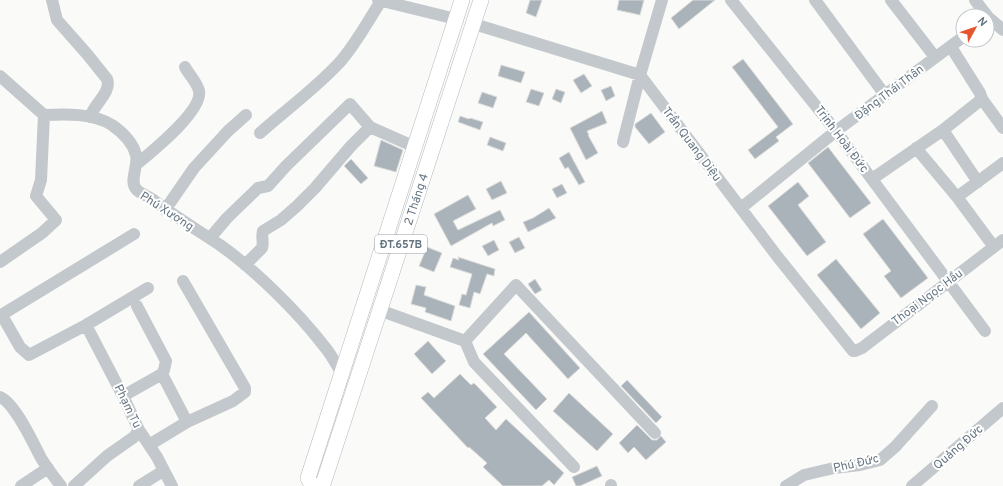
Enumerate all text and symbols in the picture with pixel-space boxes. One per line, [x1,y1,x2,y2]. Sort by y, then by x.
north arrow [955,8,995,48]
text: N [974,15,990,30]
street label: Đặng Thái Thân [852,62,927,124]
street label: Trịnh Hoài Đức [811,103,872,176]
street label: Trần Quang Diệu [658,104,724,185]
street label: 2 Tháng 4 [401,171,433,228]
street label: Phú Xương [136,189,196,235]
road number: ĐT.657B [375,235,427,253]
street label: Thoại Ngọc Hầu [889,266,966,330]
street label: Phạm Tu [110,382,145,431]
street label: Quảng Đức [930,422,987,474]
street label: Phú Đức [832,451,881,477]

